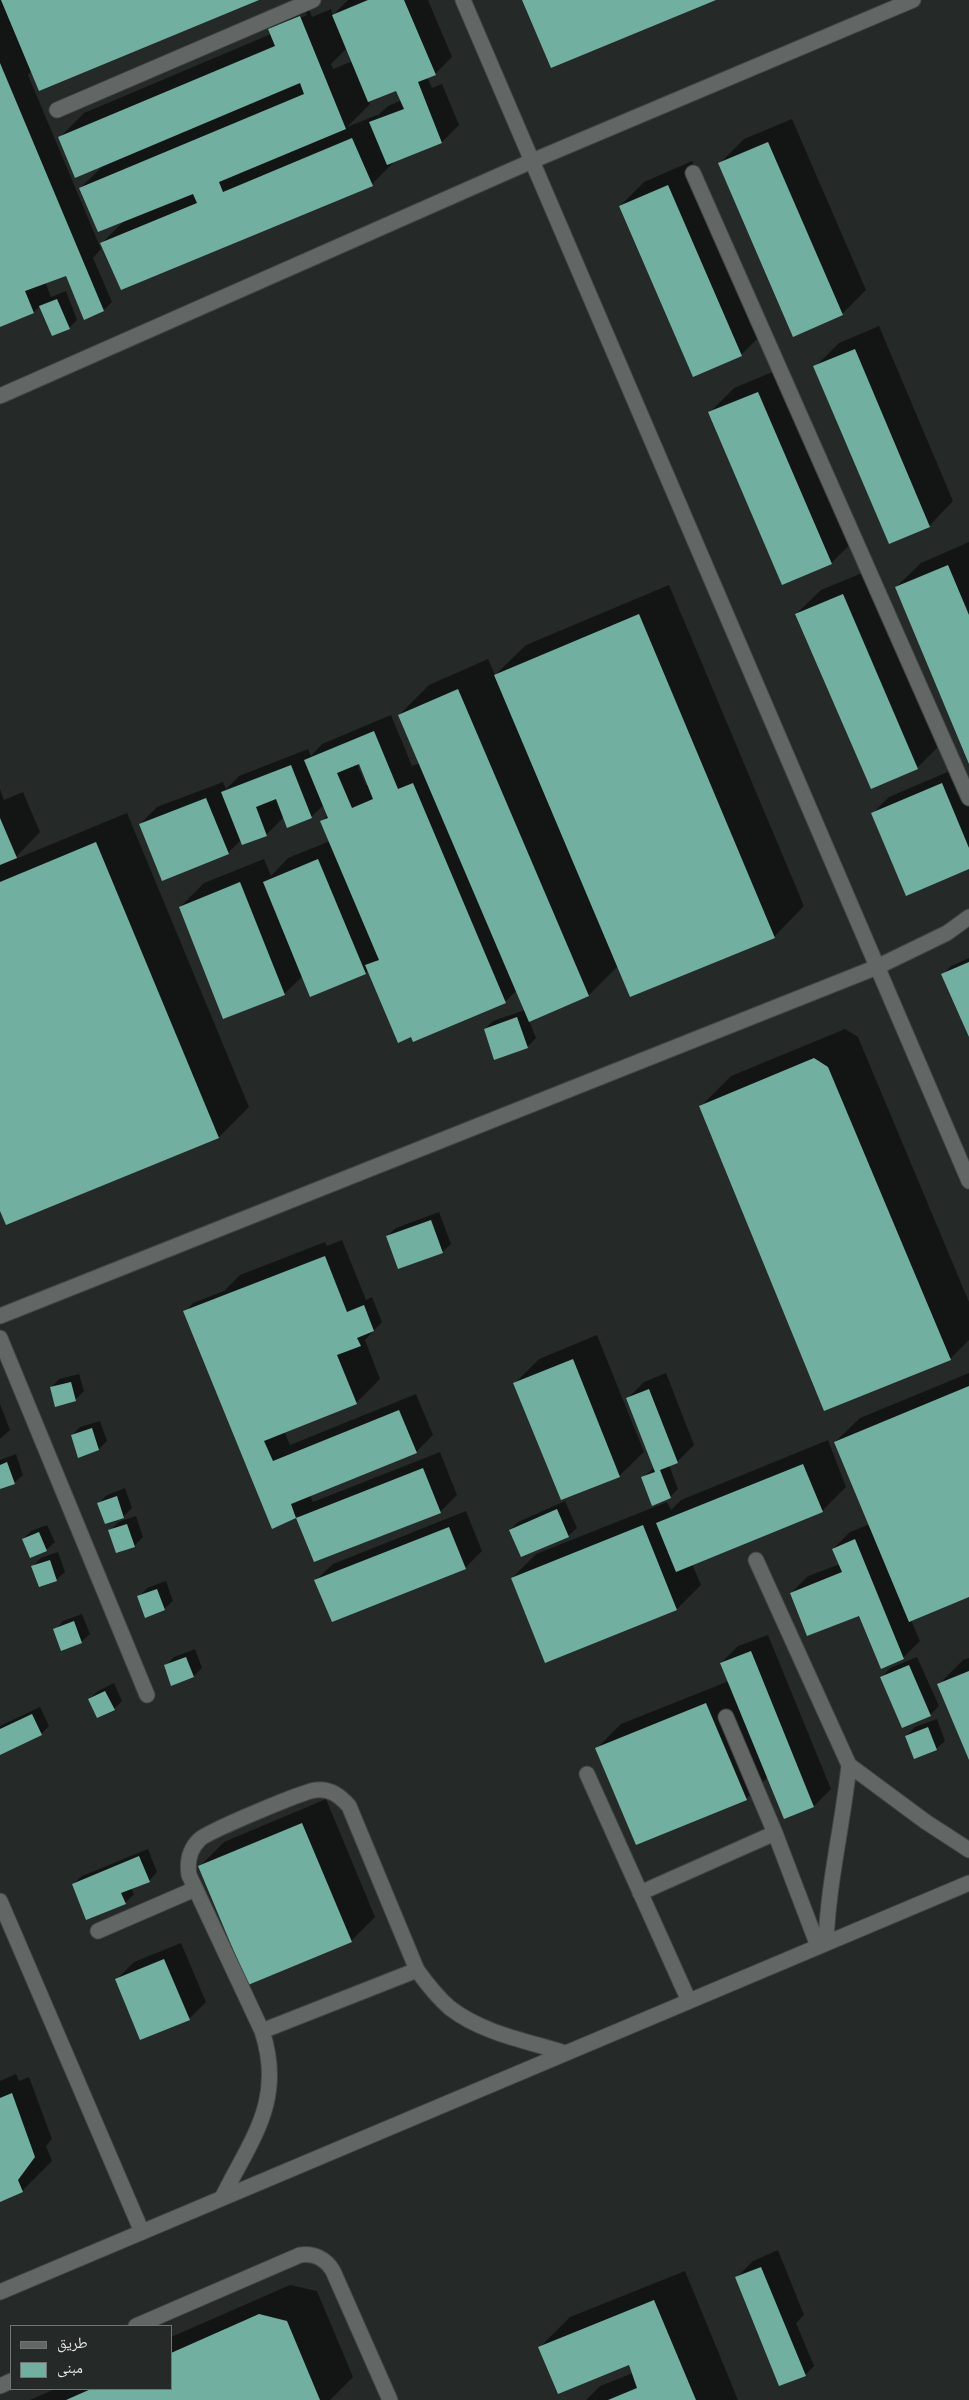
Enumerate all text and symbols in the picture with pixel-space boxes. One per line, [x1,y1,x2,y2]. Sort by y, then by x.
legend [10,2325,172,2390]
text: طريق [57,2332,88,2354]
text: مبنى [57,2357,83,2379]

